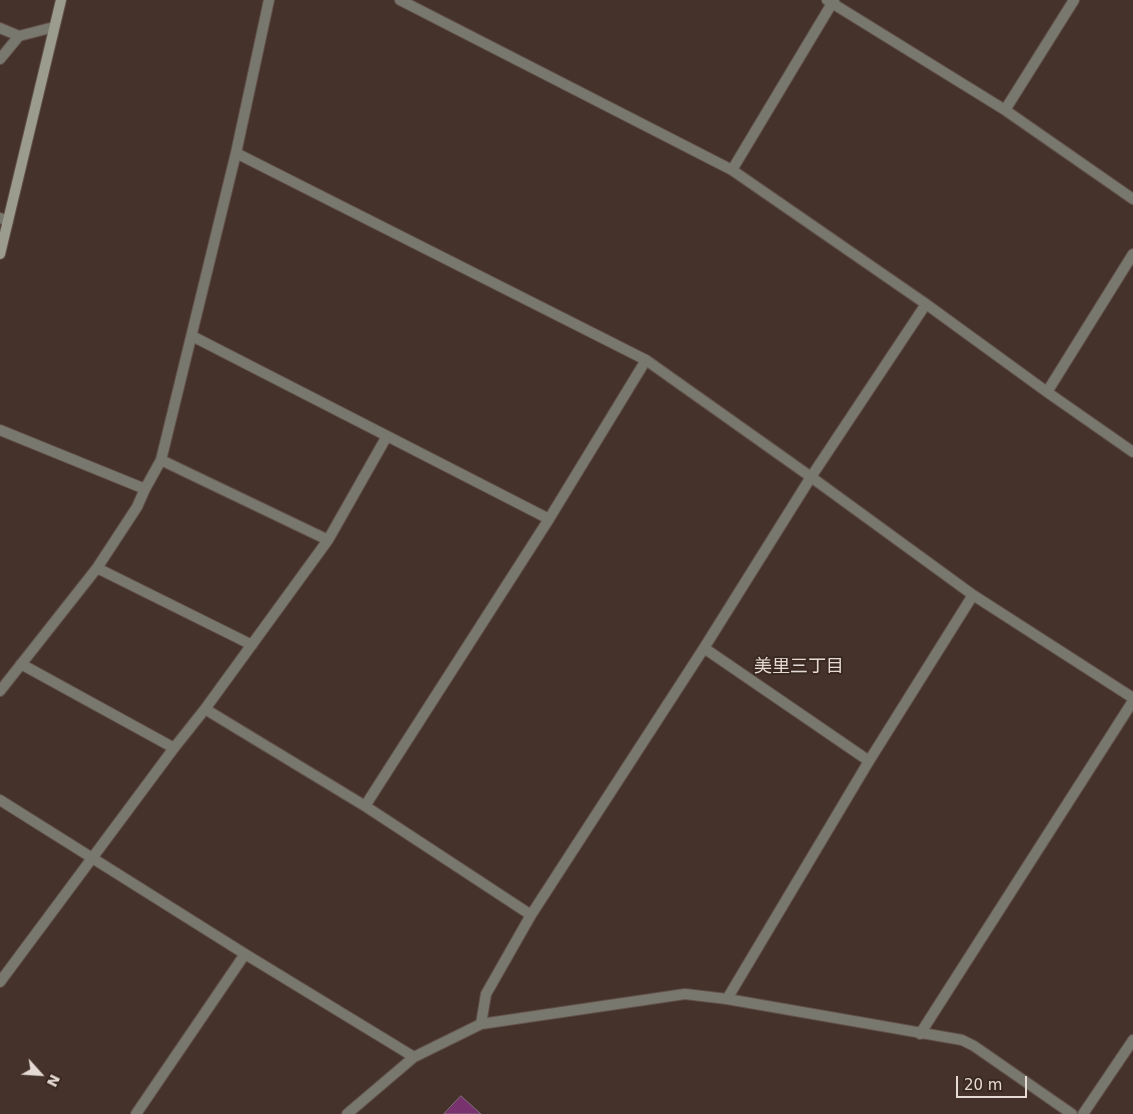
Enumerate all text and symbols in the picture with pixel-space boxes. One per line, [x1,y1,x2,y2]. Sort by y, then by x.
district label: 美里三丁目 [754,656,844,678]
north arrow [15,1049,65,1099]
scale bar [958,1066,1029,1098]
text: N [44,1072,63,1089]
text: 20 m [964,1076,1002,1094]

